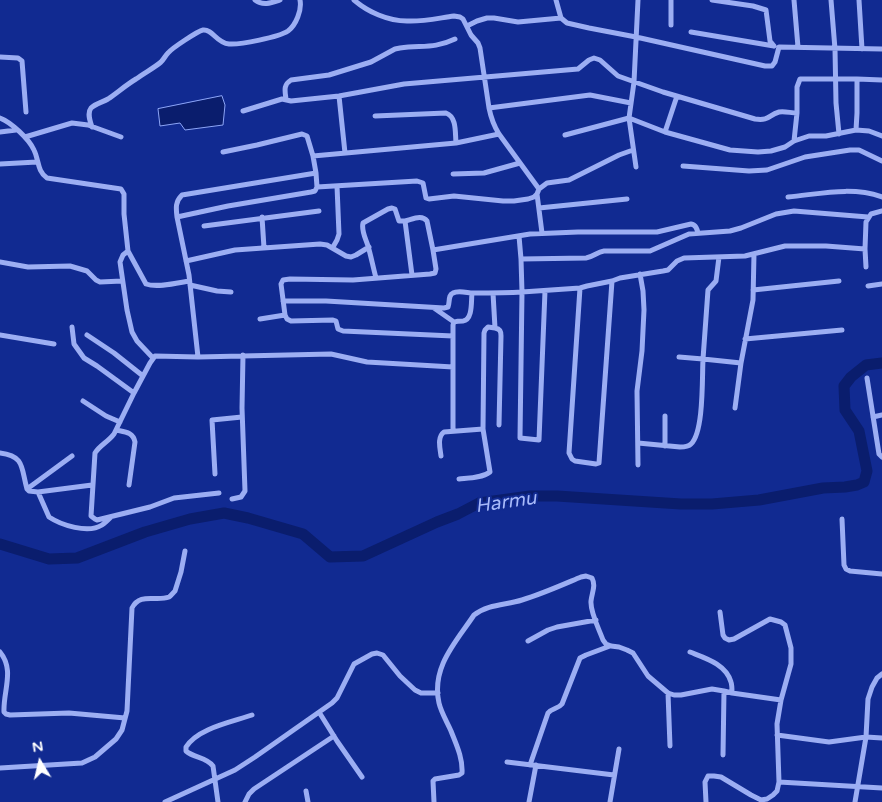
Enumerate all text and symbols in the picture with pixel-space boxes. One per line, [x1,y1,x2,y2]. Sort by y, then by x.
water label: Harmu [474,487,538,519]
north arrow [15,737,65,787]
text: N [31,737,44,756]

